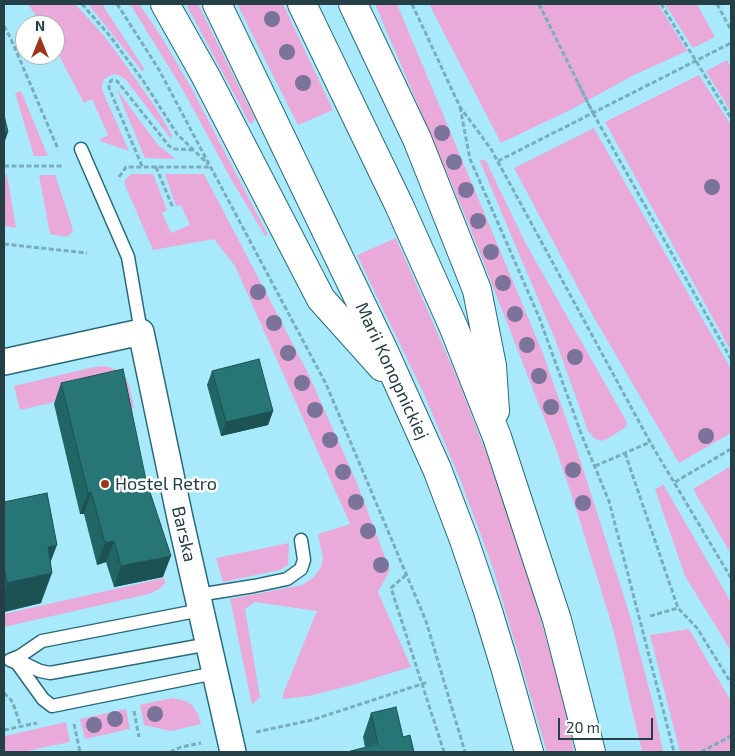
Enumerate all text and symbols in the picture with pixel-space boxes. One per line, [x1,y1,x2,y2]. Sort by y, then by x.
north arrow [15,15,65,65]
text: N [35,17,45,34]
street label: Marii Konopnickiej [351,299,433,443]
place label: Hostel Retro [115,473,217,495]
marker: Hostel Retro [99,478,111,490]
street label: Barska [167,504,201,564]
scale bar [560,708,655,740]
text: 20 m [566,718,600,736]

